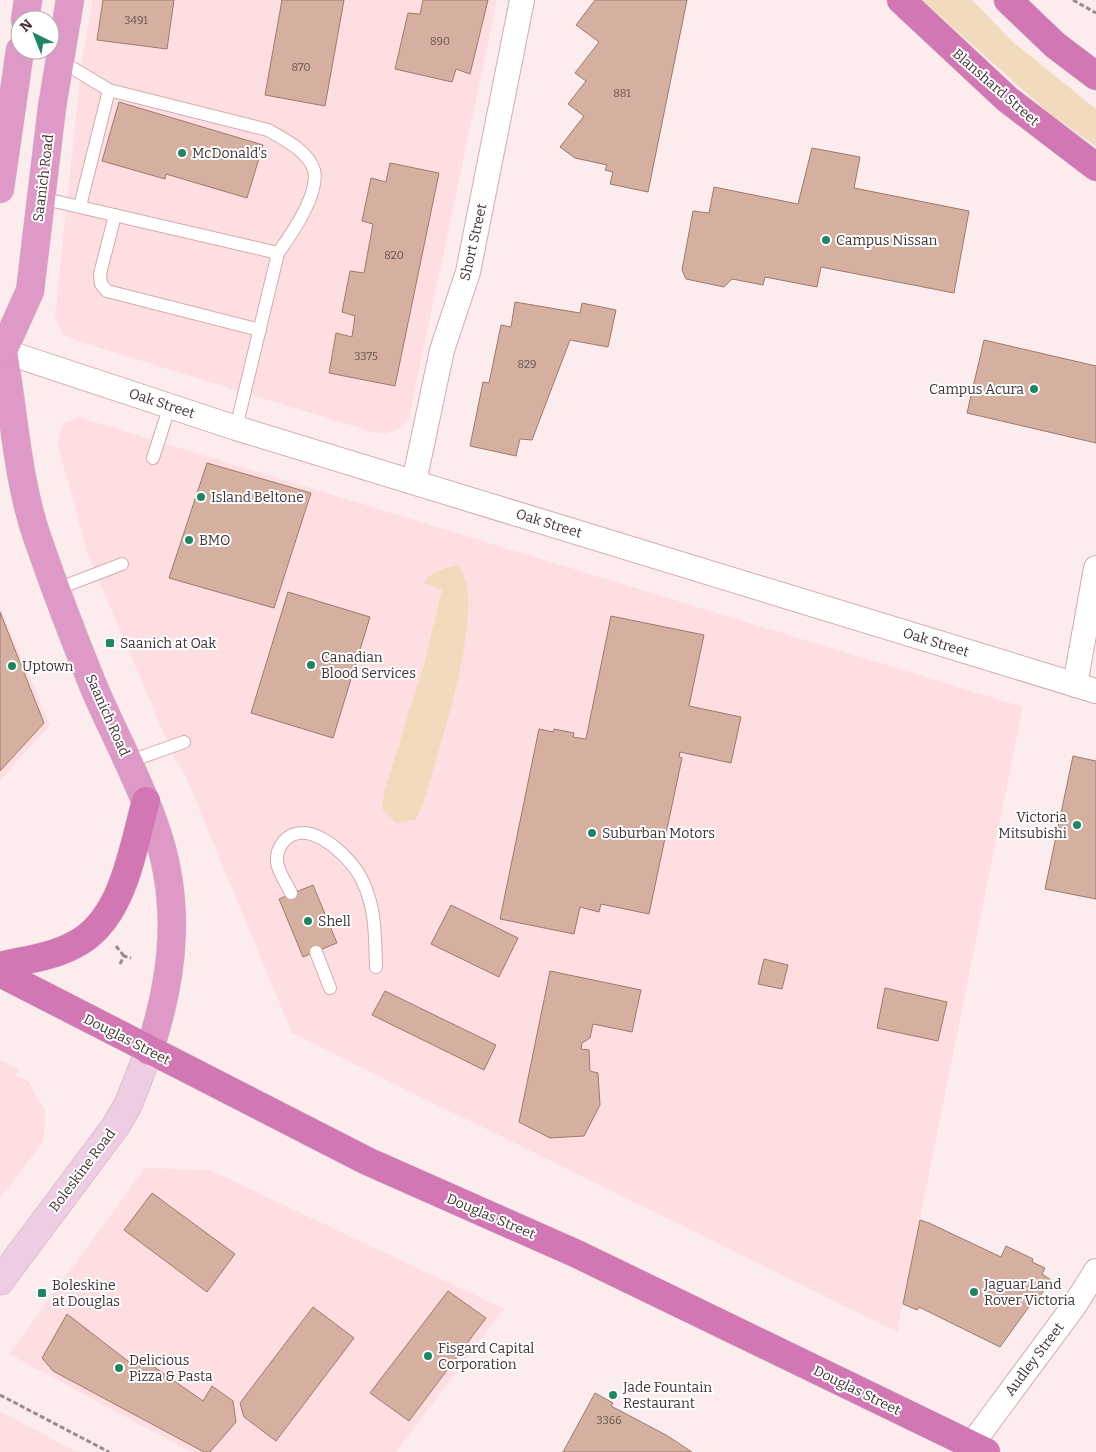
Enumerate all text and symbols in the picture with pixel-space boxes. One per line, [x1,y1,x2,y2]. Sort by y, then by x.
north arrow [10,10,60,60]
house number: 3491 [124,14,148,27]
text: N [17,16,36,36]
house number: 890 [430,35,450,48]
street label: Blanshard Street [949,45,1042,129]
house number: 870 [292,61,310,74]
house number: 881 [613,87,631,100]
street label: Saanich Road [30,133,57,223]
place label: McDonald's [192,145,267,162]
marker: McDonald's [176,147,188,159]
street label: Short Street [456,202,491,282]
place label: Campus Nissan [836,232,938,249]
marker: Campus Nissan [820,234,832,246]
house number: 820 [384,249,404,262]
house number: 3375 [354,350,378,363]
house number: 829 [517,358,537,371]
place label: Campus Acura [929,381,1024,398]
marker: Campus Acura [1028,383,1040,395]
street label: Oak Street [127,385,197,422]
place label: Island Beltone [211,489,304,506]
marker: Island Beltone [195,491,207,503]
street label: Oak Street [514,505,584,542]
place label: BMO [199,532,231,549]
marker: BMO [183,534,195,546]
street label: Oak Street [901,624,971,661]
place label: Saanich at Oak [120,635,216,652]
marker: Saanich at Oak [104,637,116,649]
place label: Canadian Blood Services [321,649,416,682]
place label: Uptown [22,658,74,675]
marker: Canadian Blood Services [305,659,317,671]
marker: Uptown [6,660,18,672]
street label: Saanich Road [82,672,133,759]
place label: Victoria Mitsubishi [998,809,1067,842]
marker: Victoria Mitsubishi [1071,819,1083,831]
place label: Suburban Motors [602,825,715,842]
marker: Suburban Motors [586,827,598,839]
place label: Shell [318,913,351,930]
marker: Shell [302,915,314,927]
street label: Douglas Street [81,1010,173,1069]
street label: Boleskine Road [46,1125,119,1215]
street label: Douglas Street [444,1190,538,1243]
place label: Jaguar Land Rover Victoria [983,1276,1076,1309]
place label: Boleskine at Douglas [52,1277,120,1310]
marker: Jaguar Land Rover Victoria [968,1286,980,1298]
marker: Boleskine at Douglas [36,1287,48,1299]
street label: Audley Street [1001,1319,1068,1399]
place label: Fisgard Capital Corporation [438,1340,534,1373]
marker: Fisgard Capital Corporation [422,1350,434,1362]
place label: Delicious Pizza & Pasta [129,1352,213,1385]
marker: Delicious Pizza & Pasta [113,1362,125,1374]
street label: Douglas Street [810,1362,903,1419]
place label: Jade Fountain Restaurant [622,1379,712,1412]
marker: Jade Fountain Restaurant [607,1389,619,1401]
house number: 3366 [596,1414,622,1427]

